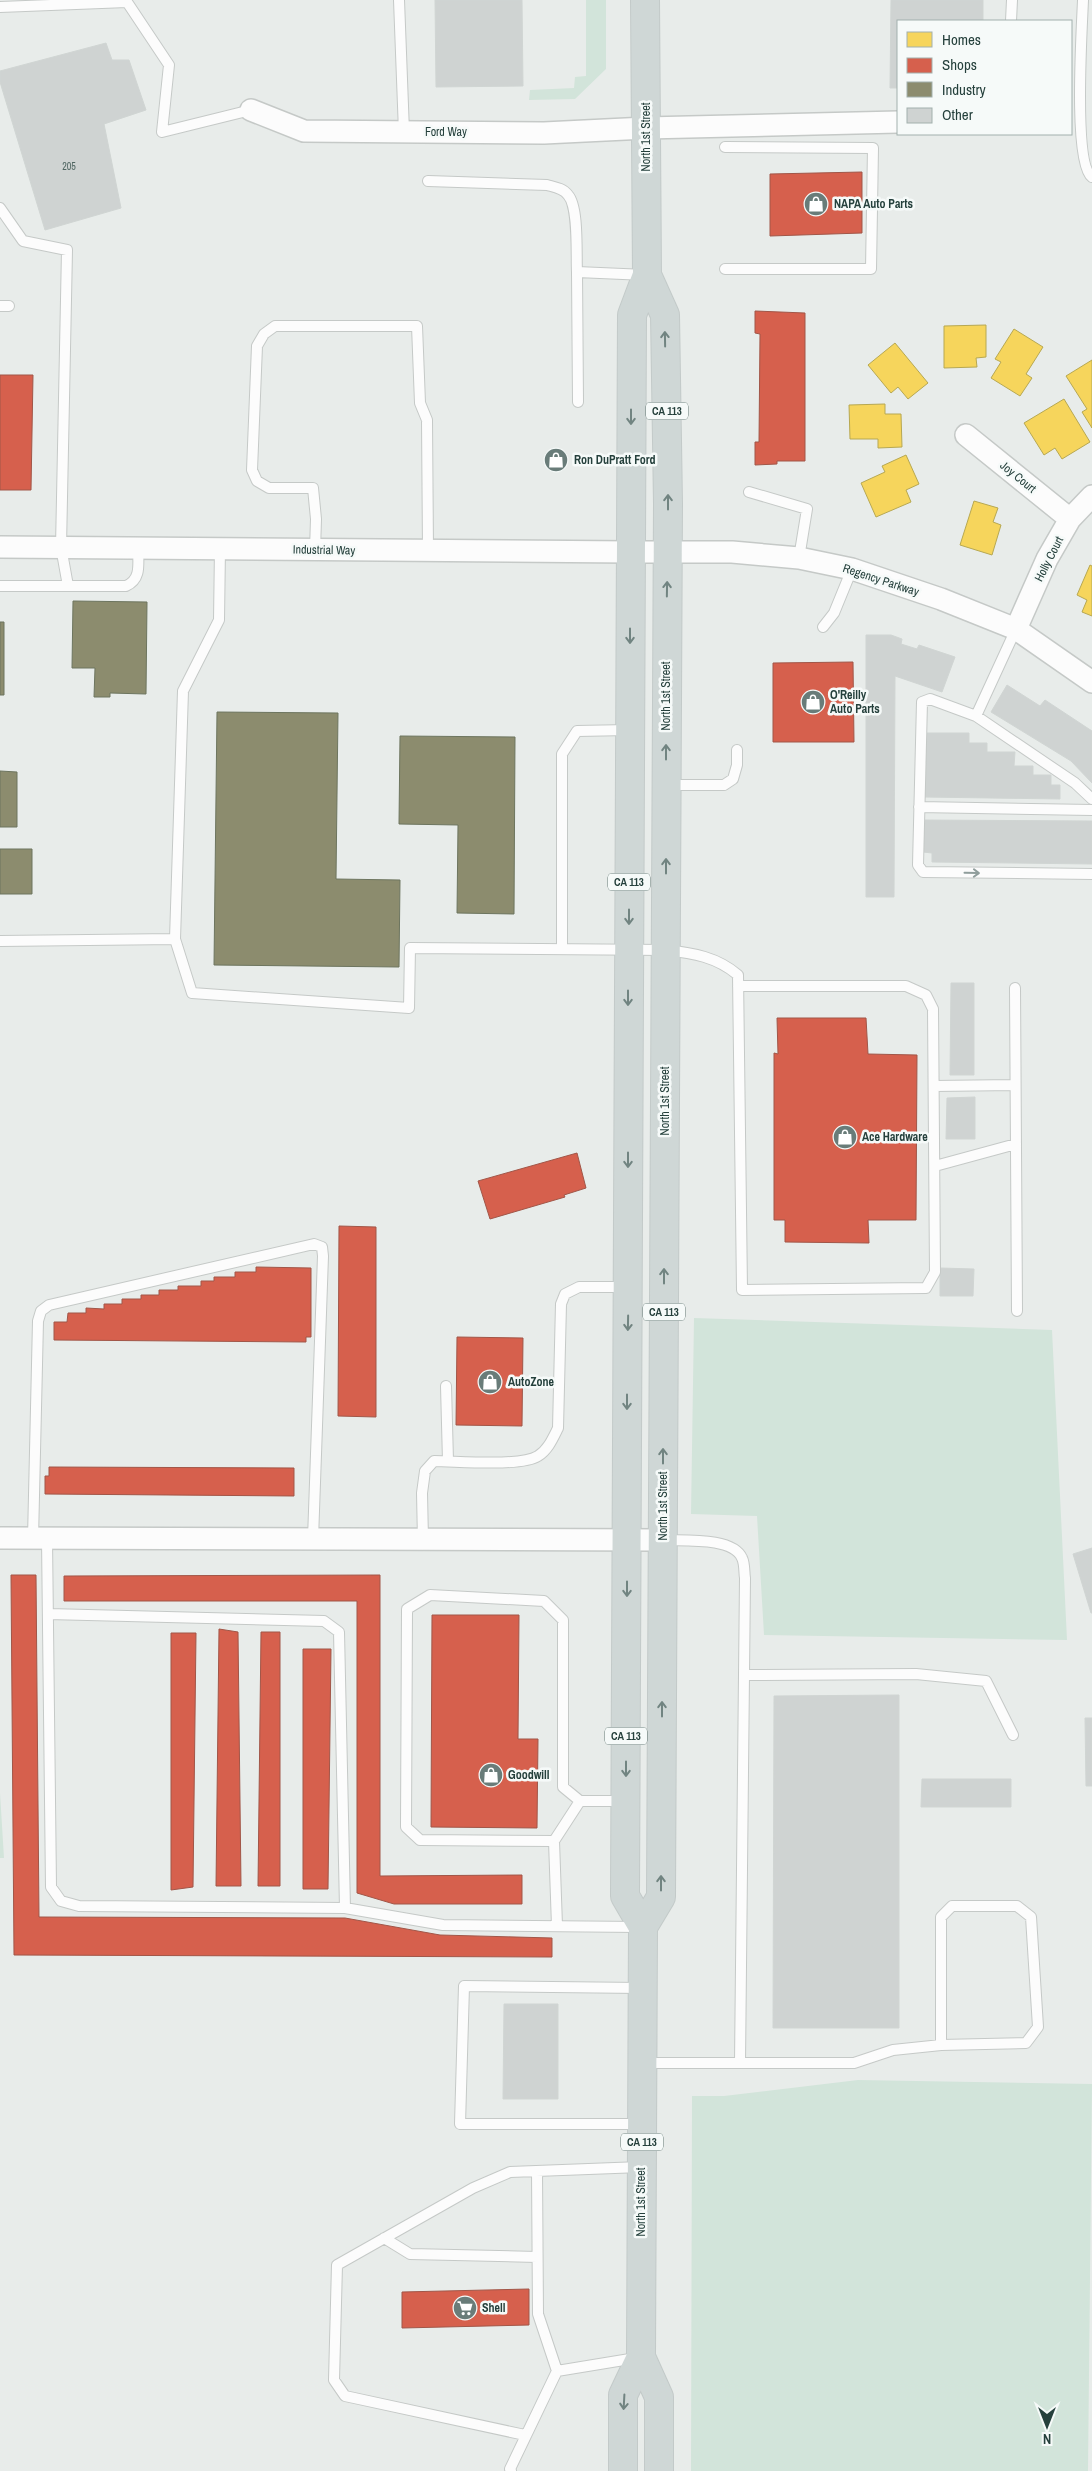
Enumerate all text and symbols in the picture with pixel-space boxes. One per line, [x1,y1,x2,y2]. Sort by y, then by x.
legend [897,20,1072,135]
text: Homes [942,29,981,50]
text: Shops [942,54,977,75]
text: Industry [942,79,987,100]
street label: North 1st Street [638,102,654,171]
text: Other [942,104,973,125]
street label: Ford Way [425,124,467,140]
house number: 205 [62,160,76,173]
shop icon: NAPA Auto Parts [803,191,829,217]
place label: NAPA Auto Parts [834,196,913,212]
one-way arrow [661,331,670,347]
road number: CA 113 [646,402,688,420]
one-way arrow [626,409,636,425]
shop icon: Ron DuPratt Ford [543,447,569,473]
place label: Ron DuPratt Ford [574,452,656,468]
street label: Joy Court [997,458,1040,497]
one-way arrow [663,494,673,510]
street label: Holly Court [1031,533,1067,584]
street label: Industrial Way [293,541,355,559]
street label: Regency Parkway [841,560,921,600]
one-way arrow [662,581,672,598]
one-way arrow [625,628,635,644]
street label: North 1st Street [658,661,674,730]
place label: O'Reilly Auto Parts [830,687,880,717]
shop icon: O'Reilly Auto Parts [800,689,826,715]
one-way arrow [661,744,671,760]
one-way arrow [661,859,671,875]
one-way arrow [964,868,980,878]
road number: CA 113 [608,874,650,890]
one-way arrow [624,908,634,924]
one-way arrow [623,990,633,1006]
street label: North 1st Street [657,1066,673,1135]
shop icon: Ace Hardware [832,1124,858,1150]
place label: Ace Hardware [862,1129,928,1145]
one-way arrow [623,1152,633,1168]
one-way arrow [659,1269,669,1285]
road number: CA 113 [643,1304,685,1320]
one-way arrow [623,1314,633,1331]
shop icon: AutoZone [477,1369,503,1395]
place label: AutoZone [508,1374,554,1390]
one-way arrow [622,1394,632,1410]
one-way arrow [658,1449,668,1465]
street label: North 1st Street [655,1471,671,1540]
one-way arrow [622,1580,632,1597]
one-way arrow [657,1701,667,1717]
road number: CA 113 [605,1728,647,1744]
one-way arrow [621,1760,631,1777]
shop icon: Goodwill [478,1762,504,1788]
place label: Goodwill [508,1767,550,1783]
one-way arrow [656,1875,666,1892]
road number: CA 113 [621,2134,663,2150]
street label: North 1st Street [633,2167,649,2236]
supermarket icon: Shell [452,2295,478,2321]
place label: Shell [482,2300,506,2316]
one-way arrow [619,2394,628,2410]
north arrow [1022,2401,1072,2451]
text: N [1043,2430,1051,2448]

